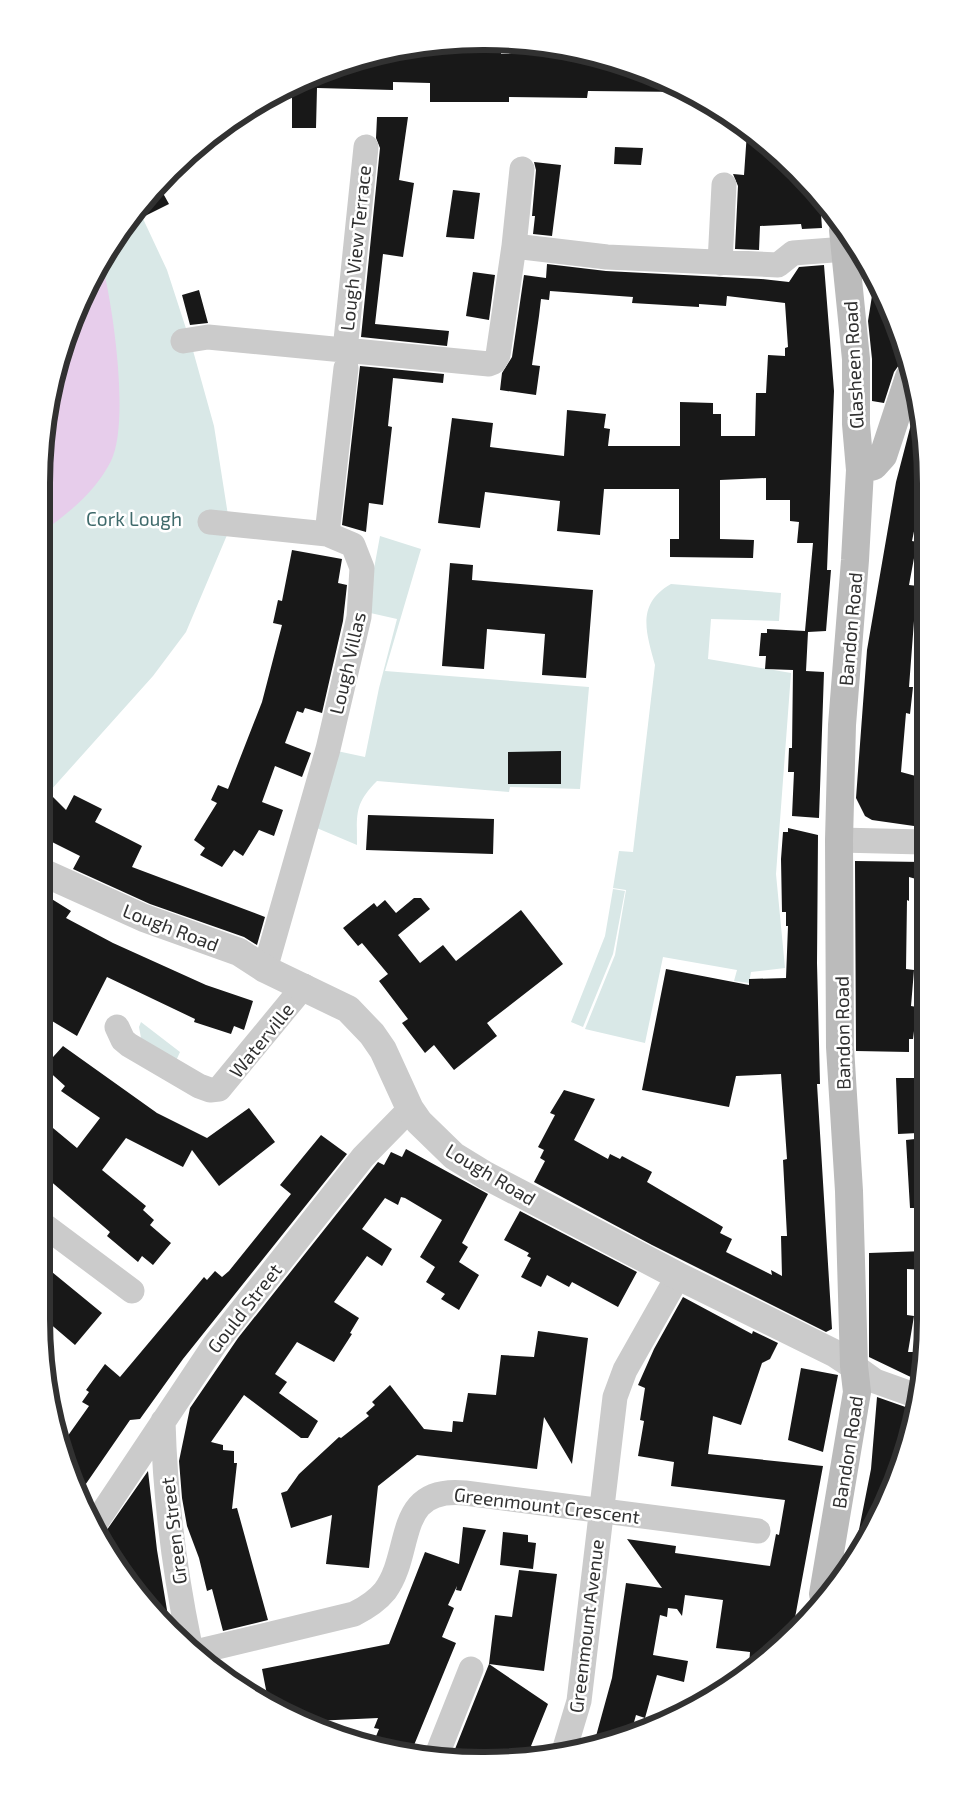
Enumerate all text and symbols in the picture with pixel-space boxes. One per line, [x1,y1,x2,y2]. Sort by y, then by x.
street label: Lough View Terrace [335,164,375,332]
street label: Glasheen Road [838,300,868,430]
park label: Cork Lough [86,507,182,530]
street label: Bandon Road [834,571,866,687]
street label: Lough Villas [324,610,370,716]
street label: Lough Road [120,898,222,956]
street label: Bandon Road [830,976,854,1090]
street label: Waterville [224,998,298,1082]
street label: Lough Road [442,1138,540,1210]
street label: Gould Street [202,1259,286,1357]
street label: Bandon Road [827,1394,867,1510]
street label: Green Street [155,1476,191,1586]
street label: Greenmount Crescent [453,1482,641,1528]
street label: Greenmount Avenue [564,1538,608,1714]

